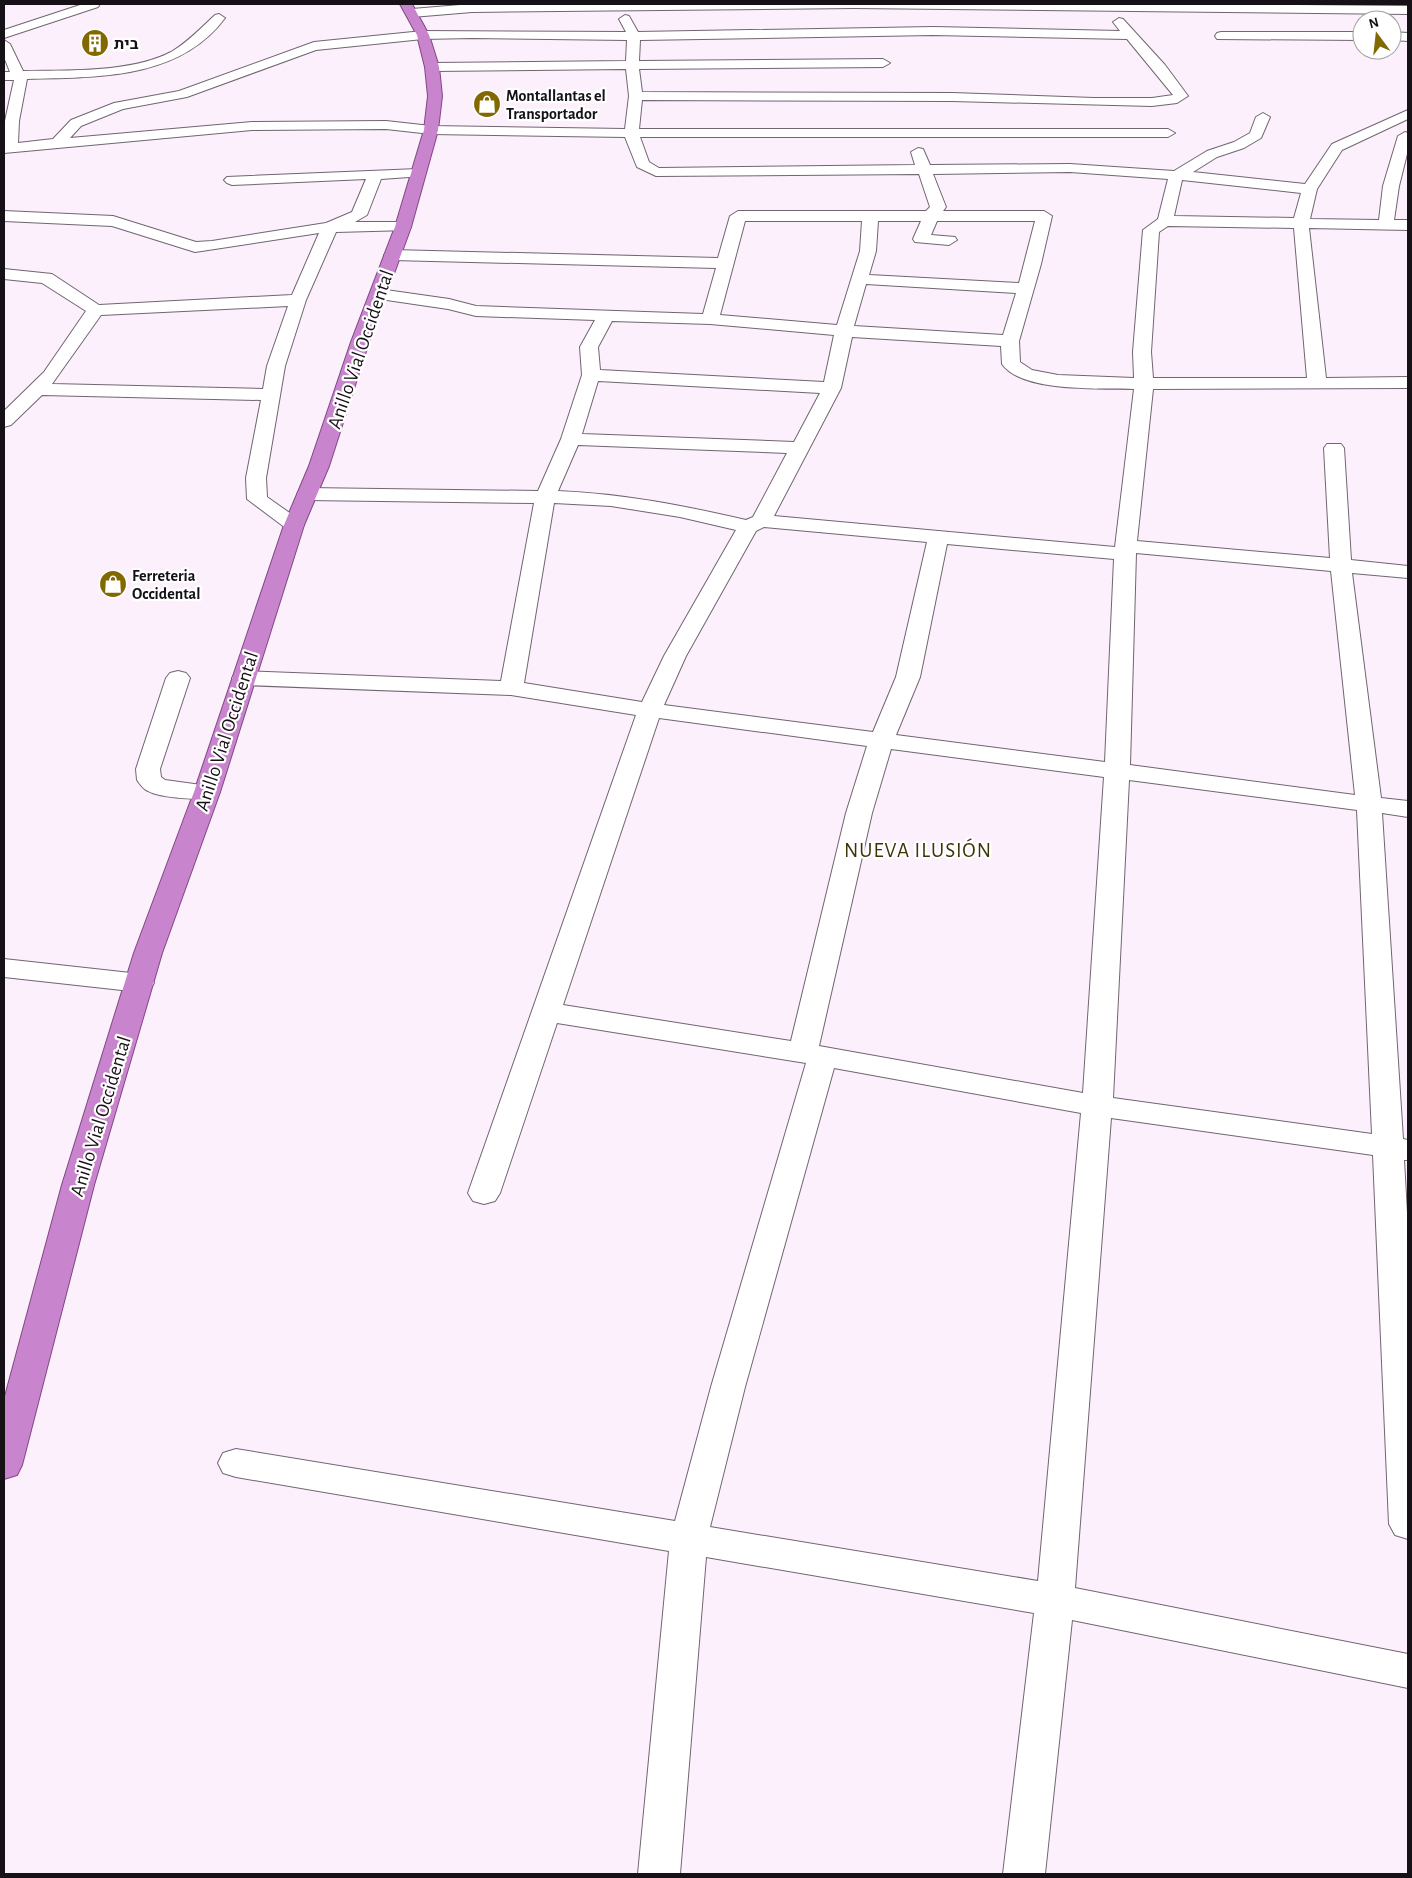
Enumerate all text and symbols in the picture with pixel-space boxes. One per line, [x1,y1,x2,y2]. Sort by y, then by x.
north arrow [1352,10,1402,60]
text: N [1367,15,1380,31]
building icon: בית [80,28,110,58]
place label: בית [114,36,139,52]
place label: Montallantas el Transportador [506,88,606,122]
shop icon: Montallantas el Transportador [472,89,502,119]
street label: Anillo Vial Occidental [324,267,398,431]
place label: Ferreteria Occidental [132,568,200,602]
shop icon: Ferreteria Occidental [98,569,128,599]
street label: Anillo Vial Occidental [192,649,262,814]
district label: NUEVA ILUSIÓN [844,838,992,861]
street label: Anillo Vial Occidental [67,1034,135,1199]

